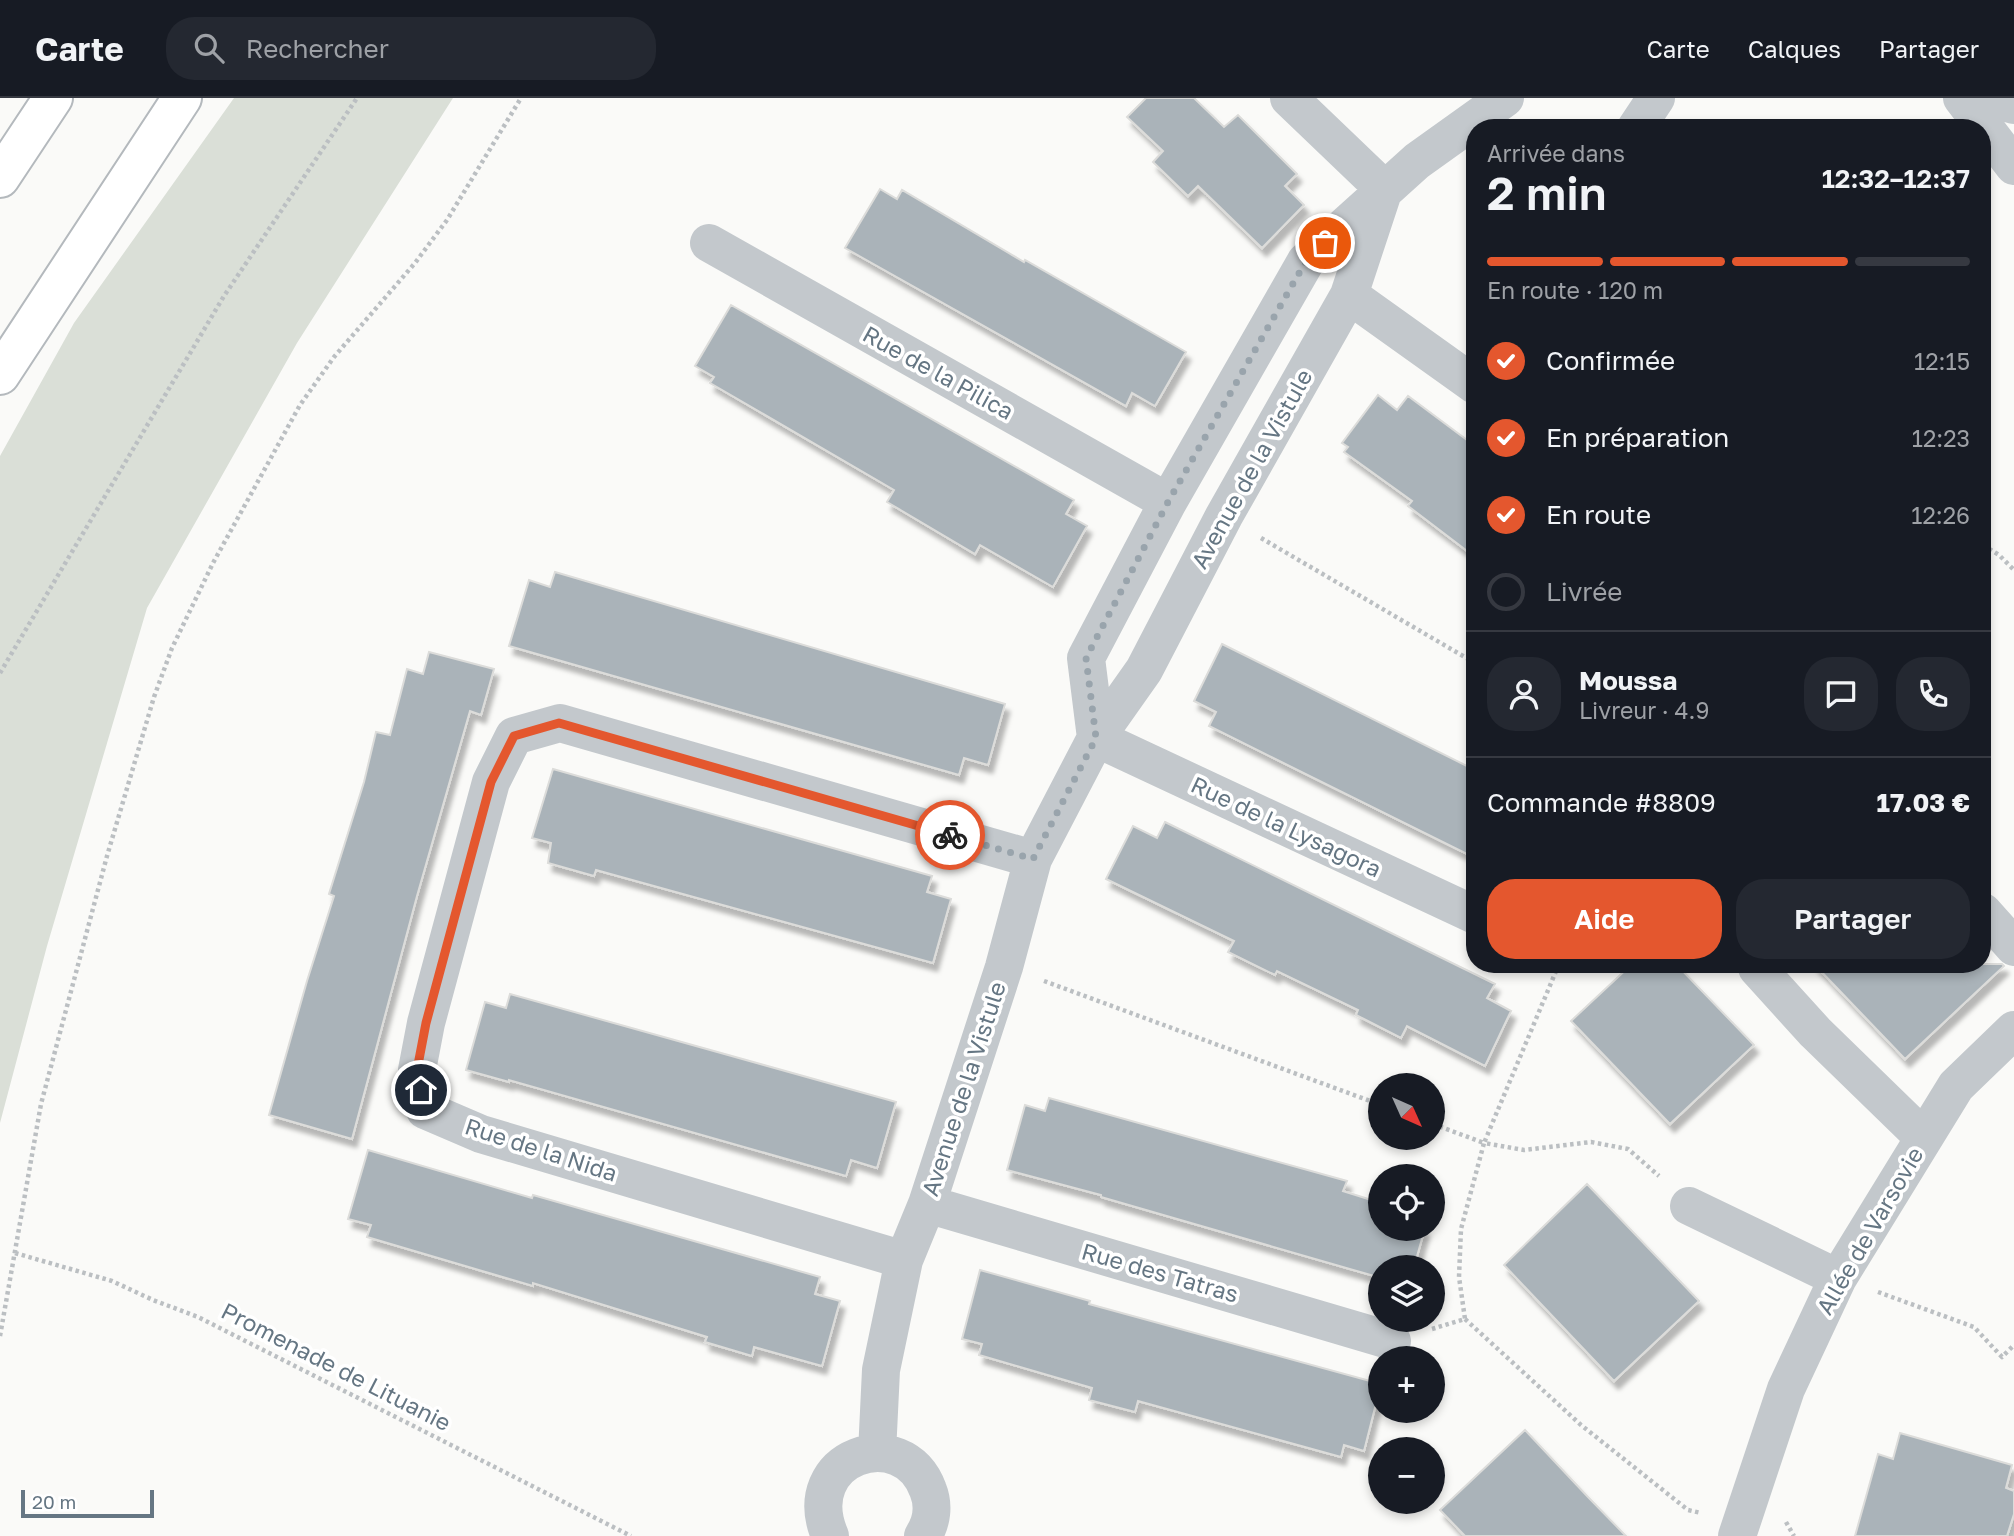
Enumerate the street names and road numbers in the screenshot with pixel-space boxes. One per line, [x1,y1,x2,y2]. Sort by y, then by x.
street label: Rue de la Pilica [858,319,1019,425]
street label: Avenue de la Vistule [1185,364,1318,573]
street label: Rue de la Lysagora [1187,770,1386,882]
street label: Avenue de la Vistule [915,978,1011,1199]
street label: Rue de la Nida [462,1111,621,1187]
street label: Allée de Varsovie [1810,1142,1929,1319]
street label: Rue des Tatras [1079,1236,1242,1308]
street label: Promenade de Lituanie [217,1296,456,1436]

